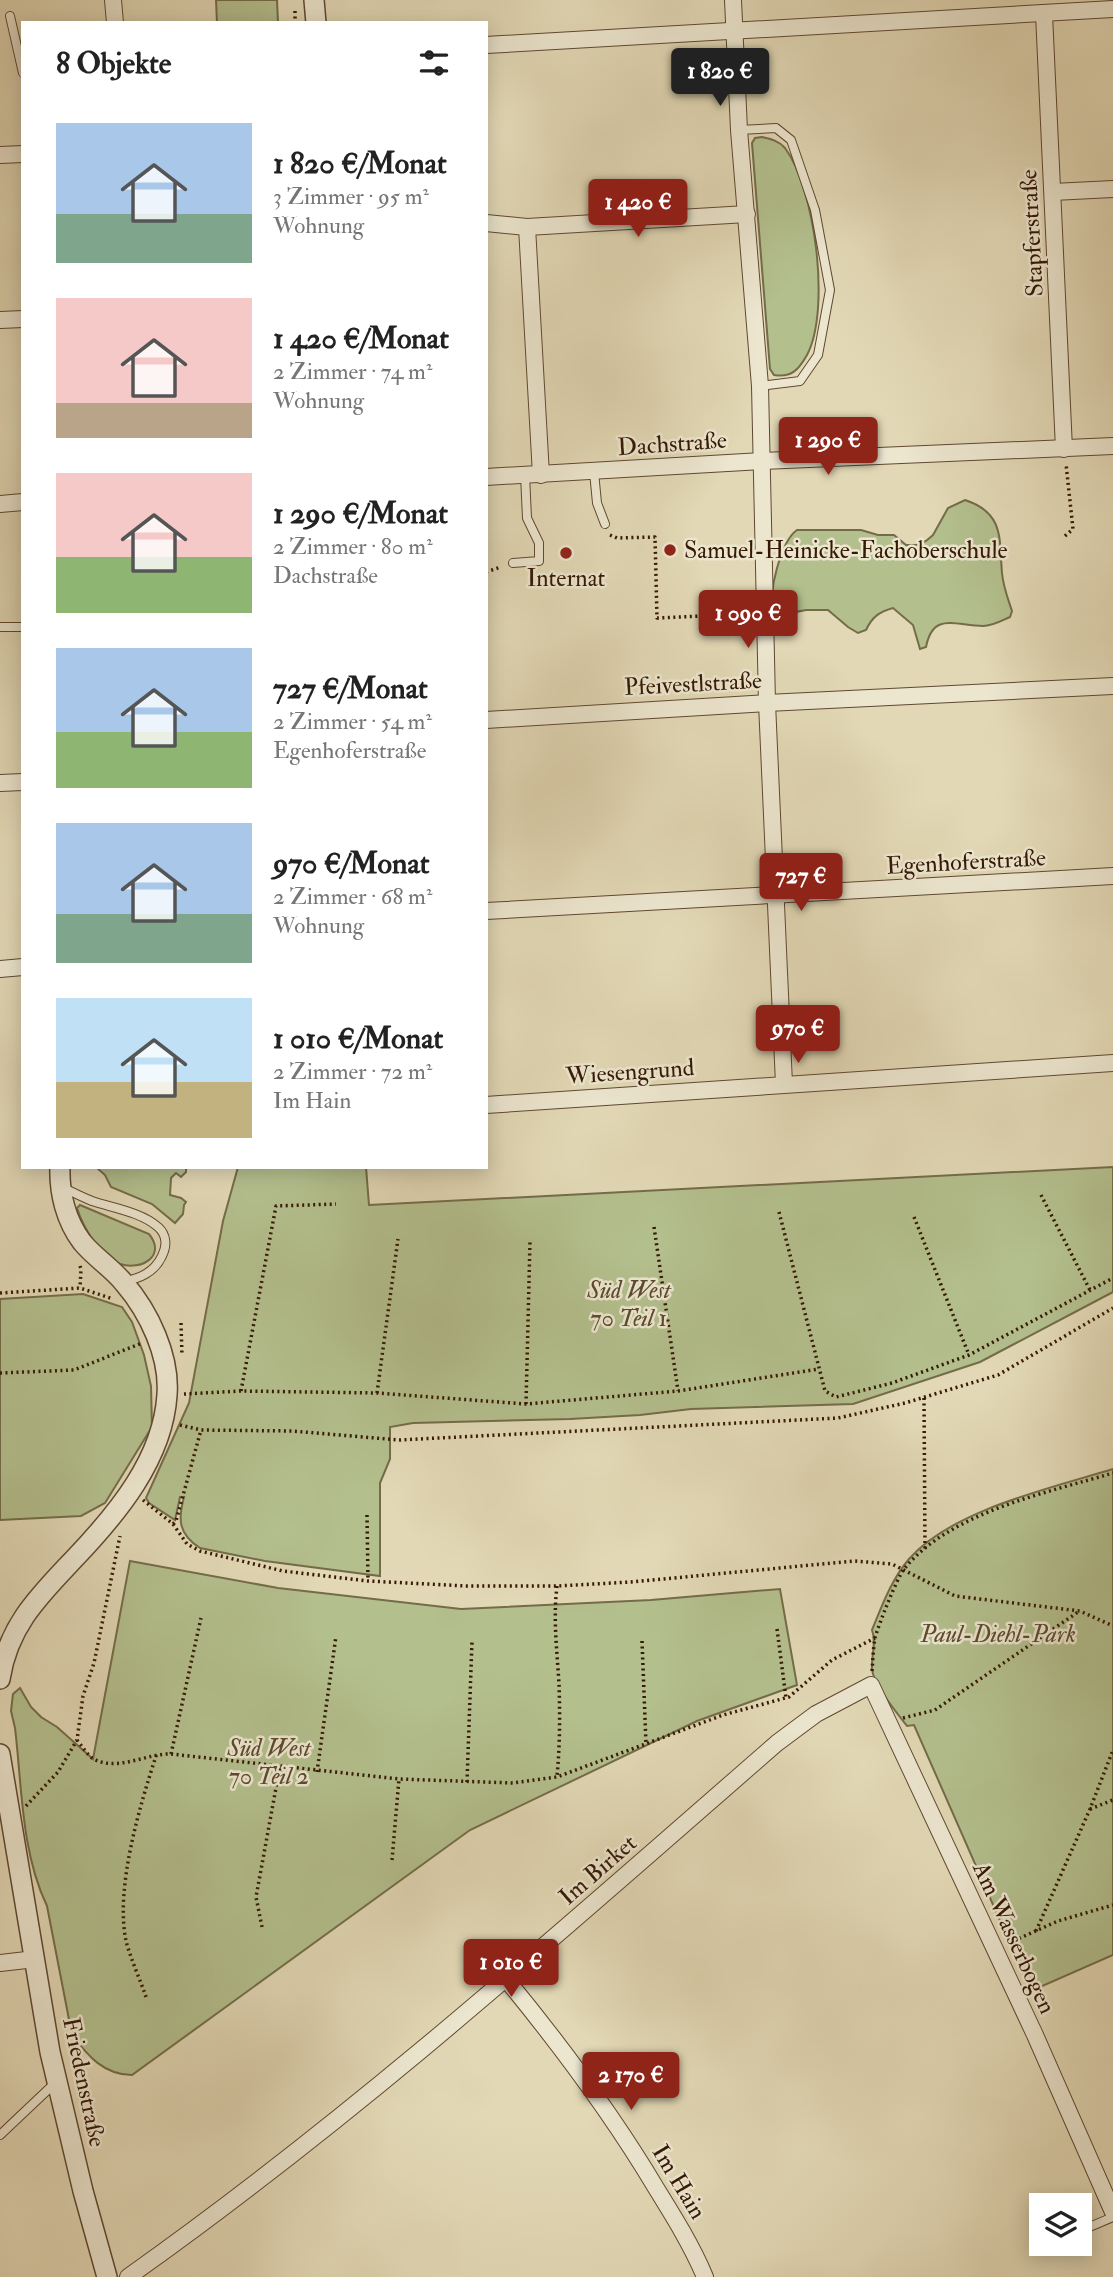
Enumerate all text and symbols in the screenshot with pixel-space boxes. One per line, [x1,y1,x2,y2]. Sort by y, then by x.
icon: filters [415,44,453,82]
text: 8 Objekte [56,45,171,82]
pin: 1 820 € [655,48,785,108]
text: 1 820 € [687,56,753,85]
text: 1 820 €/Monat [273,145,447,182]
icon: home [112,151,196,235]
street label: Stapferstraße [1013,169,1051,297]
pin: 1 420 € [573,180,703,239]
text: 3 Zimmer · 95 m² [273,182,429,211]
text: 1 420 € [604,187,672,216]
text: Wohnung [273,211,364,240]
text: 1 420 €/Monat [273,320,449,357]
icon: home [112,326,196,410]
text: 2 Zimmer · 74 m² [273,357,432,386]
text: Wohnung [273,386,364,415]
pin: 1 290 € [763,418,893,477]
street label: Dachstraße [616,425,728,463]
text: 1 290 € [795,425,861,454]
text: 1 290 €/Monat [273,495,448,532]
icon: home [112,501,196,585]
text: 2 Zimmer · 80 m² [273,532,433,561]
place label: Samuel-Heinicke-Fachoberschule [684,535,1008,566]
marker: Samuel-Heinicke-Fachoberschule [662,542,678,558]
marker: Internat [558,545,574,561]
text: Dachstraße [273,561,378,590]
place label: Internat [527,563,606,594]
pin: 1 090 € [683,590,813,650]
text: 1 090 € [715,598,781,627]
street label: Pfeivestlstraße [623,665,763,703]
text: 727 €/Monat [273,670,428,707]
icon: home [112,676,196,760]
text: 2 Zimmer · 54 m² [273,707,432,736]
text: Egenhoferstraße [273,736,426,765]
street label: Egenhoferstraße [885,842,1047,882]
text: 970 €/Monat [273,845,430,882]
icon: home [112,851,196,935]
pin: 727 € [752,853,850,913]
text: 727 € [775,861,827,890]
text: 2 Zimmer · 68 m² [273,882,432,911]
text: Wohnung [273,911,364,940]
pin: 970 € [749,1006,847,1065]
text: 970 € [772,1013,824,1042]
text: 1 010 €/Monat [273,1020,443,1057]
icon: home [112,1026,196,1110]
street label: Wiesengrund [564,1052,695,1092]
text: 2 Zimmer · 72 m² [273,1057,432,1086]
text: Im Hain [273,1086,351,1115]
park label: Süd West 70 Teil 1 [586,1275,672,1334]
park label: Paul-Diehl-Park [919,1619,1076,1650]
park label: Süd West 70 Teil 2 [226,1733,312,1792]
street label: Im Birket [553,1828,643,1912]
street label: Am Wasserbogen [965,1856,1063,2019]
pin: 1 010 € [446,1940,576,1999]
text: 1 010 € [480,1947,542,1976]
street label: Friedenstraße [55,2014,113,2150]
pin: 2 170 € [566,2052,696,2112]
text: 2 170 € [598,2060,664,2089]
street label: Im Hain [645,2139,713,2225]
map controls [1029,2193,1092,2256]
button: layers [1029,2193,1092,2256]

